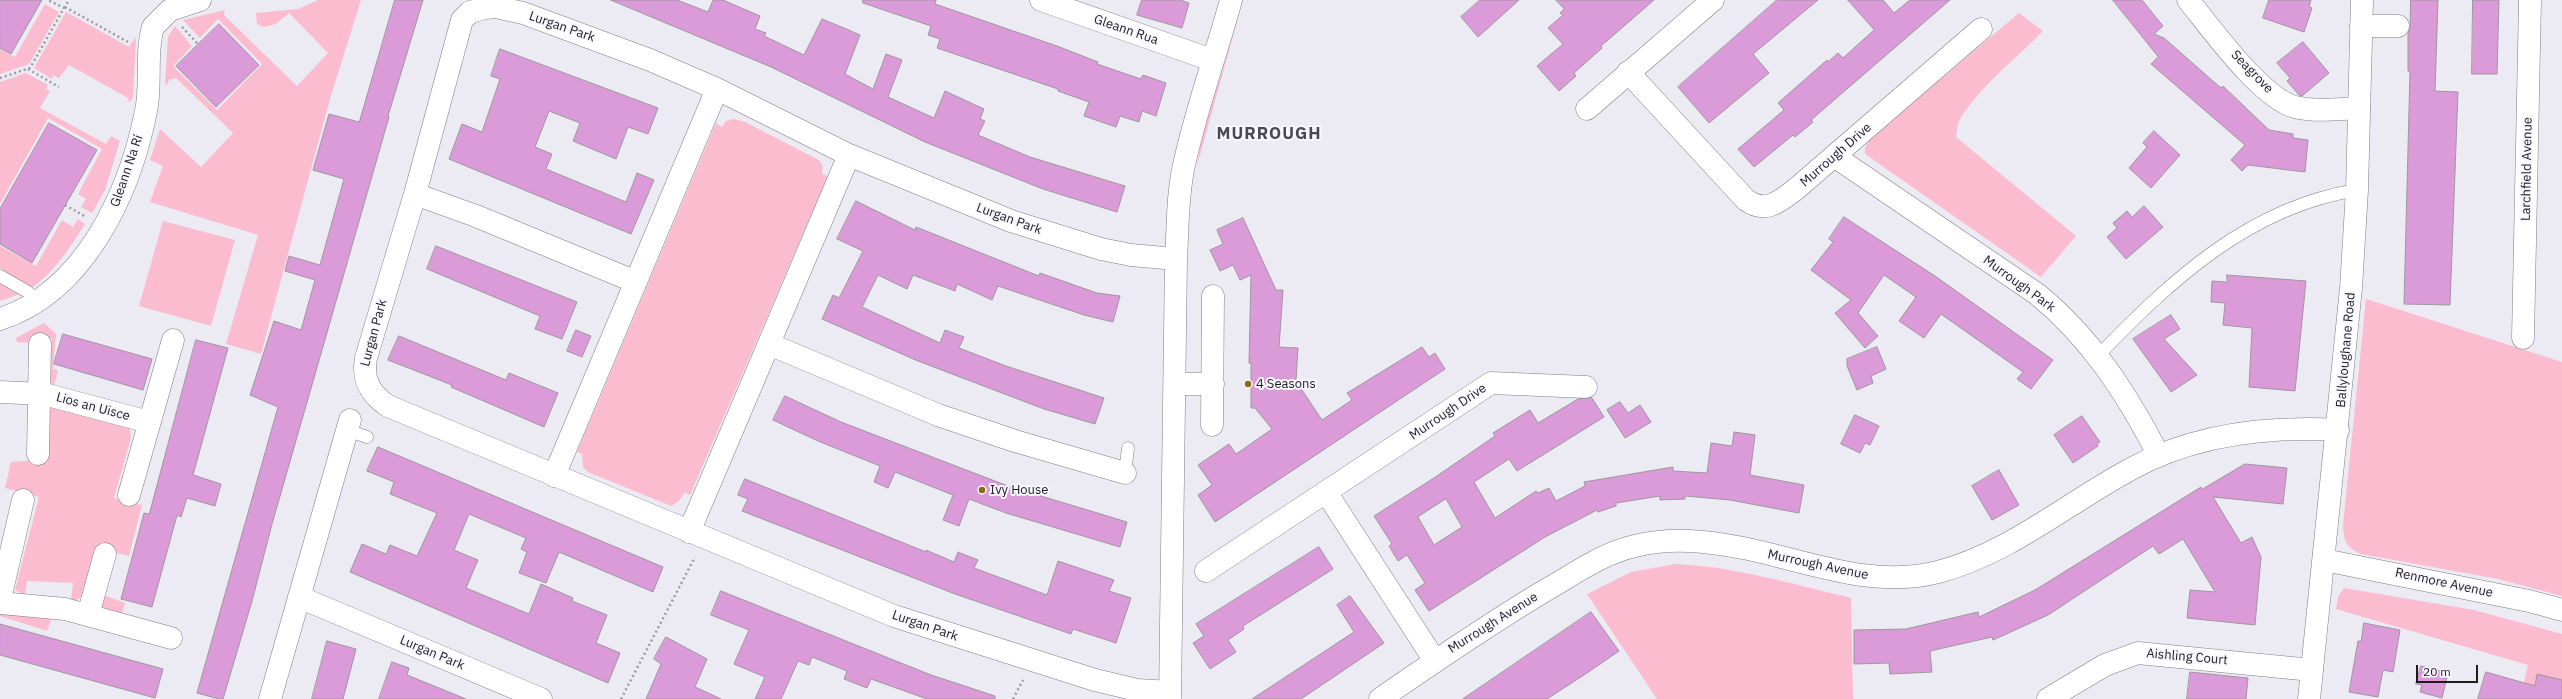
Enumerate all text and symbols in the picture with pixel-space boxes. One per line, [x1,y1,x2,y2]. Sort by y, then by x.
street label: Lurgan Park [527,8,597,46]
street label: Gleann Rua [1092,12,1160,48]
street label: Seagrove [2228,47,2276,97]
street label: Larchfield Avenue [2518,117,2536,221]
street label: Murrough Drive [1797,120,1875,190]
district label: MURROUGH [1217,124,1321,144]
street label: Gleann Na Rí [107,133,147,209]
street label: Lurgan Park [974,200,1044,238]
street label: Murrough Park [1980,253,2058,315]
street label: Ballyloughane Road [2333,292,2359,408]
street label: Lurgan Park [358,298,390,368]
place label: 4 Seasons [1256,376,1316,392]
marker: 4 Seasons [1243,379,1253,389]
street label: Murrough Drive [1407,380,1489,444]
street label: Lios an Uisce [54,390,132,424]
place label: Ivy House [990,482,1048,498]
marker: Ivy House [977,485,987,495]
street label: Murrough Avenue [1766,547,1870,583]
street label: Renmore Avenue [2394,565,2494,601]
street label: Murrough Avenue [1445,589,1541,657]
street label: Lurgan Park [890,607,960,645]
street label: Lurgan Park [397,632,467,674]
street label: Aishling Court [2146,646,2228,668]
scale bar [2418,657,2480,683]
text: 20 m [2423,664,2451,679]

